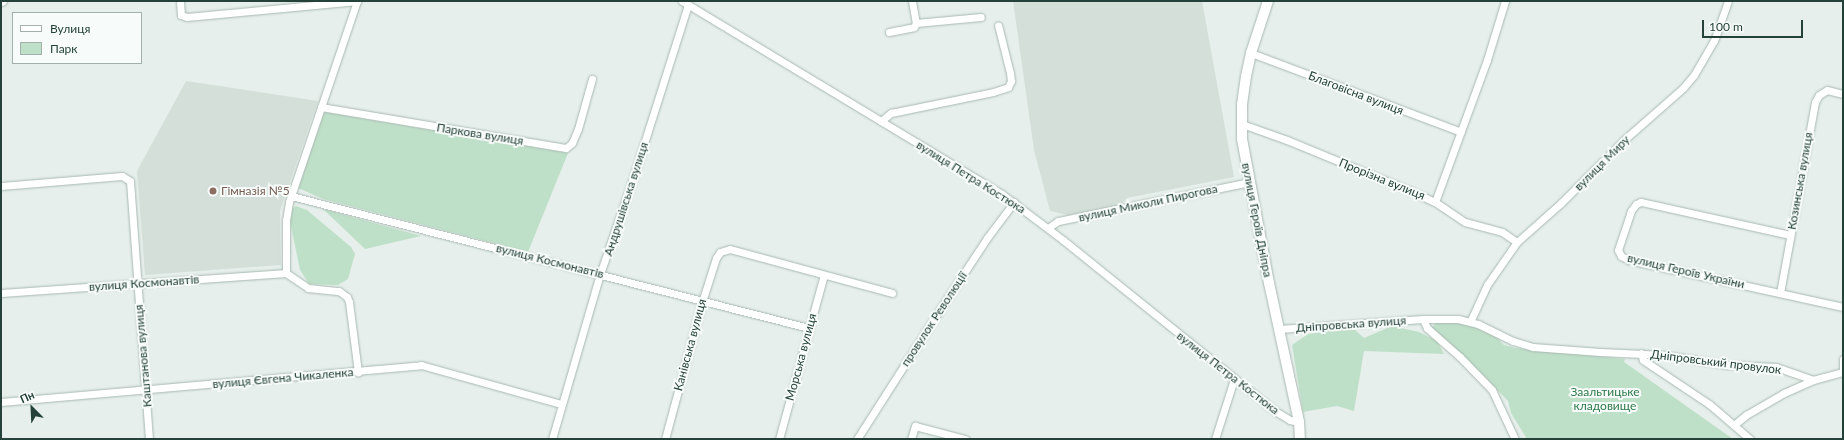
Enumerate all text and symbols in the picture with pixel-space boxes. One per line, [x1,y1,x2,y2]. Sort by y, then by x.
legend [12,12,142,64]
scale bar [1704,12,1805,38]
text: 100 m [1709,19,1743,34]
text: Вулиця [50,21,90,36]
text: Парк [50,41,78,56]
street label: Благовісна вулиця [1306,68,1406,118]
street label: Паркова вулиця [436,120,524,148]
street label: Козинська вулиця [1784,131,1816,231]
street label: вулиця Миру [1571,132,1633,194]
street label: вулиця Петра Костюка [914,137,1028,217]
street label: Андрушівська вулиця [601,140,651,258]
street label: Прорізна вулиця [1337,155,1427,203]
street label: вулиця Героїв Дніпра [1239,162,1275,278]
street label: вулиця Миколи Пирогова [1077,181,1219,225]
place label: Гімназія №5 [221,184,290,198]
marker: Гімназія №5 [208,186,218,196]
street label: вулиця Космонавтів [495,241,605,281]
street label: вулиця Героїв України [1626,251,1746,291]
street label: провулок Революції [898,269,970,369]
street label: вулиця Космонавтів [88,272,200,294]
street label: Канівська вулиця [671,297,709,393]
street label: Каштанова вулиця [131,304,155,408]
street label: Морська вулиця [782,312,820,402]
street label: Дніпровська вулиця [1295,313,1407,335]
street label: вулиця Петра Костюка [1174,329,1282,417]
street label: Дніпровський провулок [1650,347,1782,377]
street label: вулиця Євгена Чикаленка [212,365,354,391]
park label: Заальтицьке кладовище [1571,385,1639,413]
north arrow [12,388,52,428]
text: Пн [18,388,36,405]

